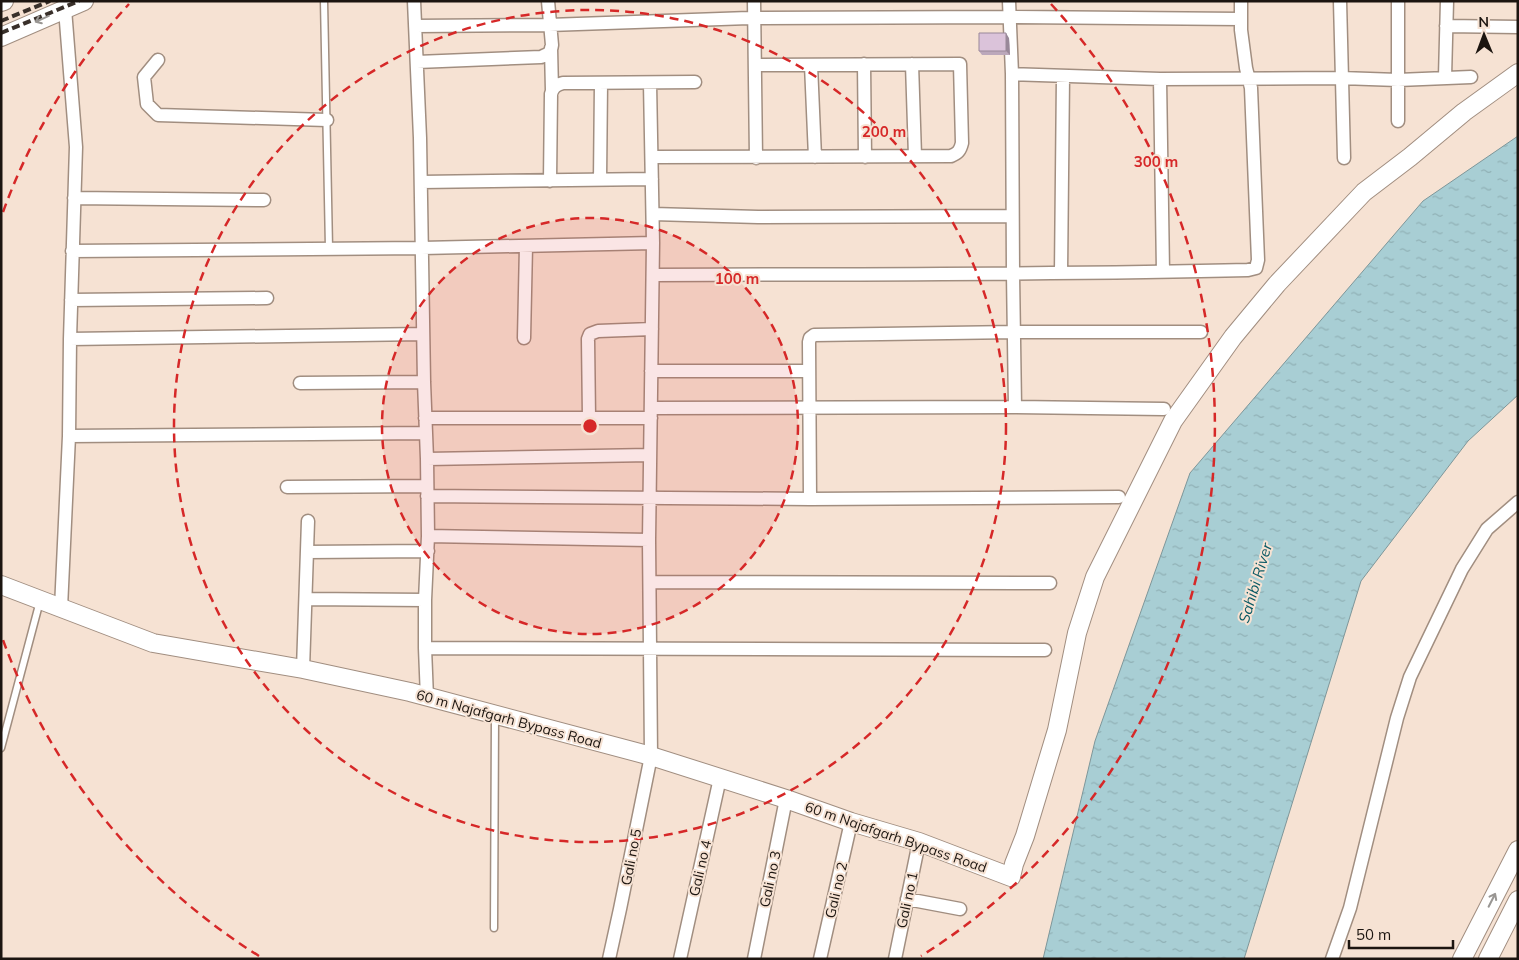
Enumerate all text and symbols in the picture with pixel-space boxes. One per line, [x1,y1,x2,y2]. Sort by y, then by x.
north arrow [1459,10,1509,60]
text: N [1478,13,1489,31]
one-way arrow [35,15,50,25]
text: 200 m [862,122,906,141]
text: 300 m [1134,152,1178,171]
text: 100 m [715,269,759,288]
centre of rings [581,417,599,435]
water label: Sahibi River [1234,540,1276,625]
street label: 60 m Najafgarh Bypass Road [414,686,604,752]
street label: 60 m Najafgarh Bypass Road [803,797,989,877]
street label: Gali no 5 [617,827,645,887]
street label: Gali no 4 [685,838,715,898]
street label: Gali no 3 [755,849,785,909]
street label: Gali no 2 [821,860,851,920]
street label: Gali no 1 [892,870,922,930]
one-way arrow [1488,893,1497,908]
scale bar [1349,918,1453,950]
text: 50 m [1356,925,1391,944]

